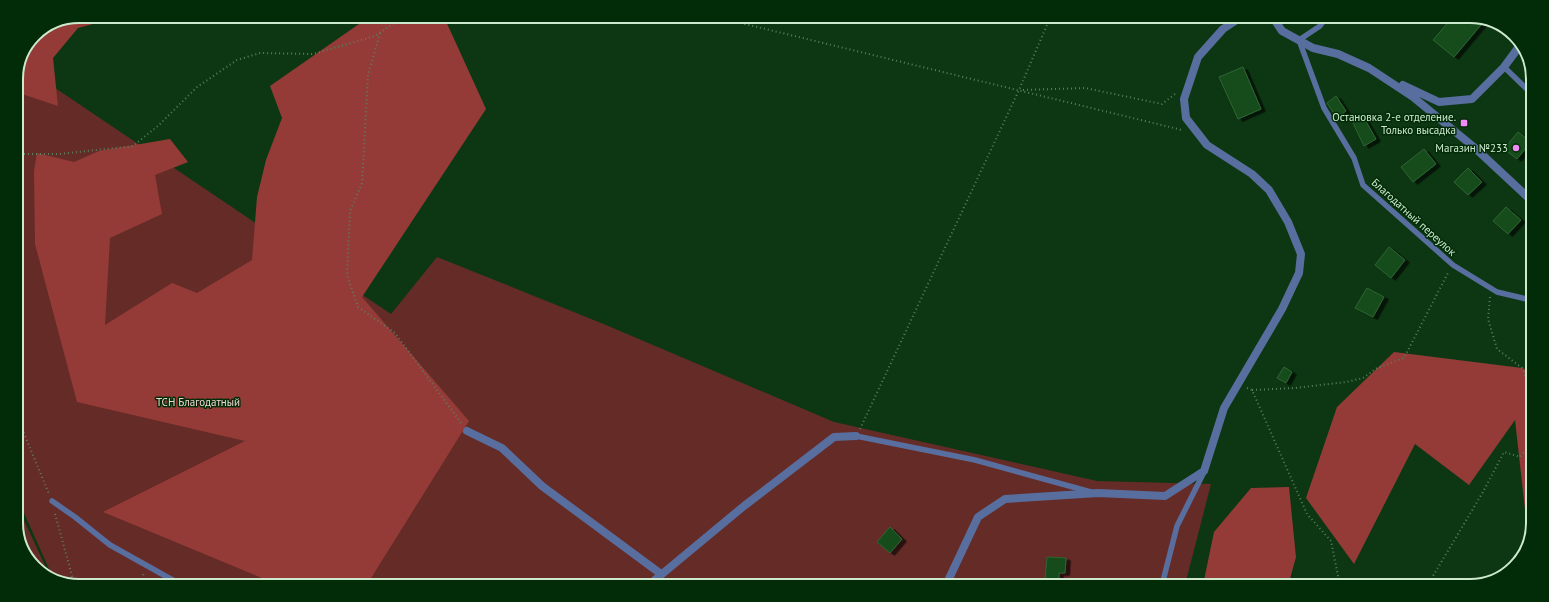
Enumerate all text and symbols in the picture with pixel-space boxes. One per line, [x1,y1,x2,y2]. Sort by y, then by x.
place label: Остановка 2-е отделение. Только высадка [1332,110,1456,137]
marker: Остановка 2-е отделение. Только высадка [1459,118,1469,128]
place label: Магазин №233 [1435,141,1508,155]
marker: Магазин №233 [1511,143,1521,153]
street label: Благодатный переулок [1369,175,1460,259]
park label: ТСН Благодатный [156,395,240,409]

